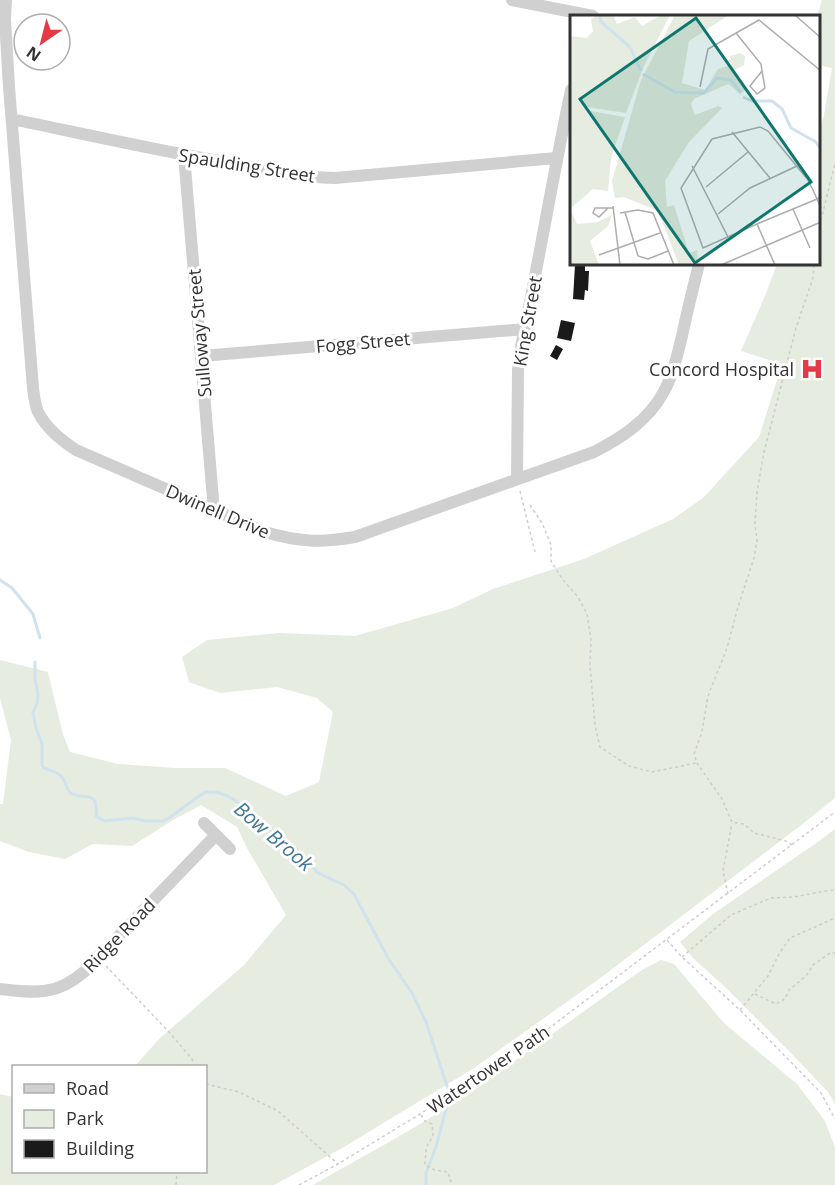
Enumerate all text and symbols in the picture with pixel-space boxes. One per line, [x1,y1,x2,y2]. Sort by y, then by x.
north arrow [12,12,72,72]
inset map [570,15,820,266]
text: N [22,42,45,67]
street label: Spaulding Street [177,142,317,188]
street label: Sulloway Street [181,268,217,398]
street label: King Street [507,274,547,368]
street label: Fogg Street [315,326,411,358]
hospital icon: Concord Hospital [799,356,825,382]
place label: Concord Hospital [649,357,794,381]
street label: Dwinell Drive [162,478,274,544]
water label: Bow Brook [229,795,320,878]
street label: Ridge Road [78,893,160,977]
street label: Watertower Path [422,1019,554,1119]
legend [12,1065,207,1173]
text: Road [66,1076,109,1100]
text: Park [66,1106,104,1130]
text: Building [66,1136,134,1160]

